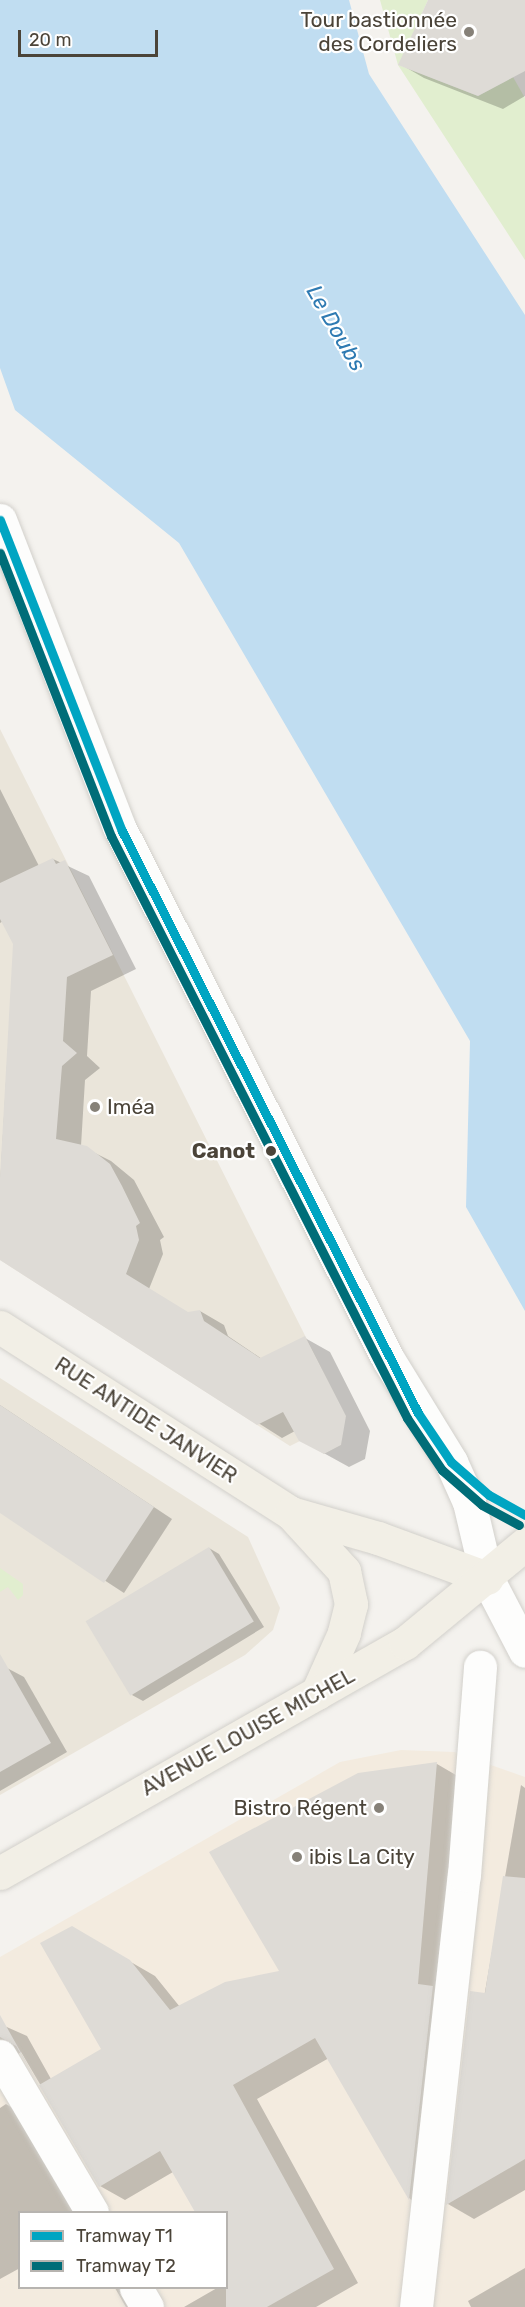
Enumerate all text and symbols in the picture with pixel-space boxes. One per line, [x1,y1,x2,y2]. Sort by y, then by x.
place label: Tour bastionnée des Cordeliers [300,7,457,57]
scale bar [21,18,160,56]
marker: Tour bastionnée des Cordeliers [462,25,476,39]
text: 20 m [29,29,71,51]
water label: Le Doubs [301,280,371,376]
place label: Iméa [107,1094,155,1120]
marker: Iméa [88,1100,102,1114]
place label: Canot [192,1138,255,1164]
marker: Canot [260,1140,282,1162]
street label: RUE ANTIDE JANVIER [50,1351,242,1489]
street label: AVENUE LOUISE MICHEL [137,1663,359,1801]
place label: Bistro Régent [234,1795,367,1821]
marker: Bistro Régent [372,1801,386,1815]
place label: ibis La City [309,1844,415,1870]
marker: ibis La City [290,1850,304,1864]
legend [18,2211,228,2289]
text: Tramway T1 [76,2225,173,2247]
text: Tramway T2 [76,2255,176,2277]

